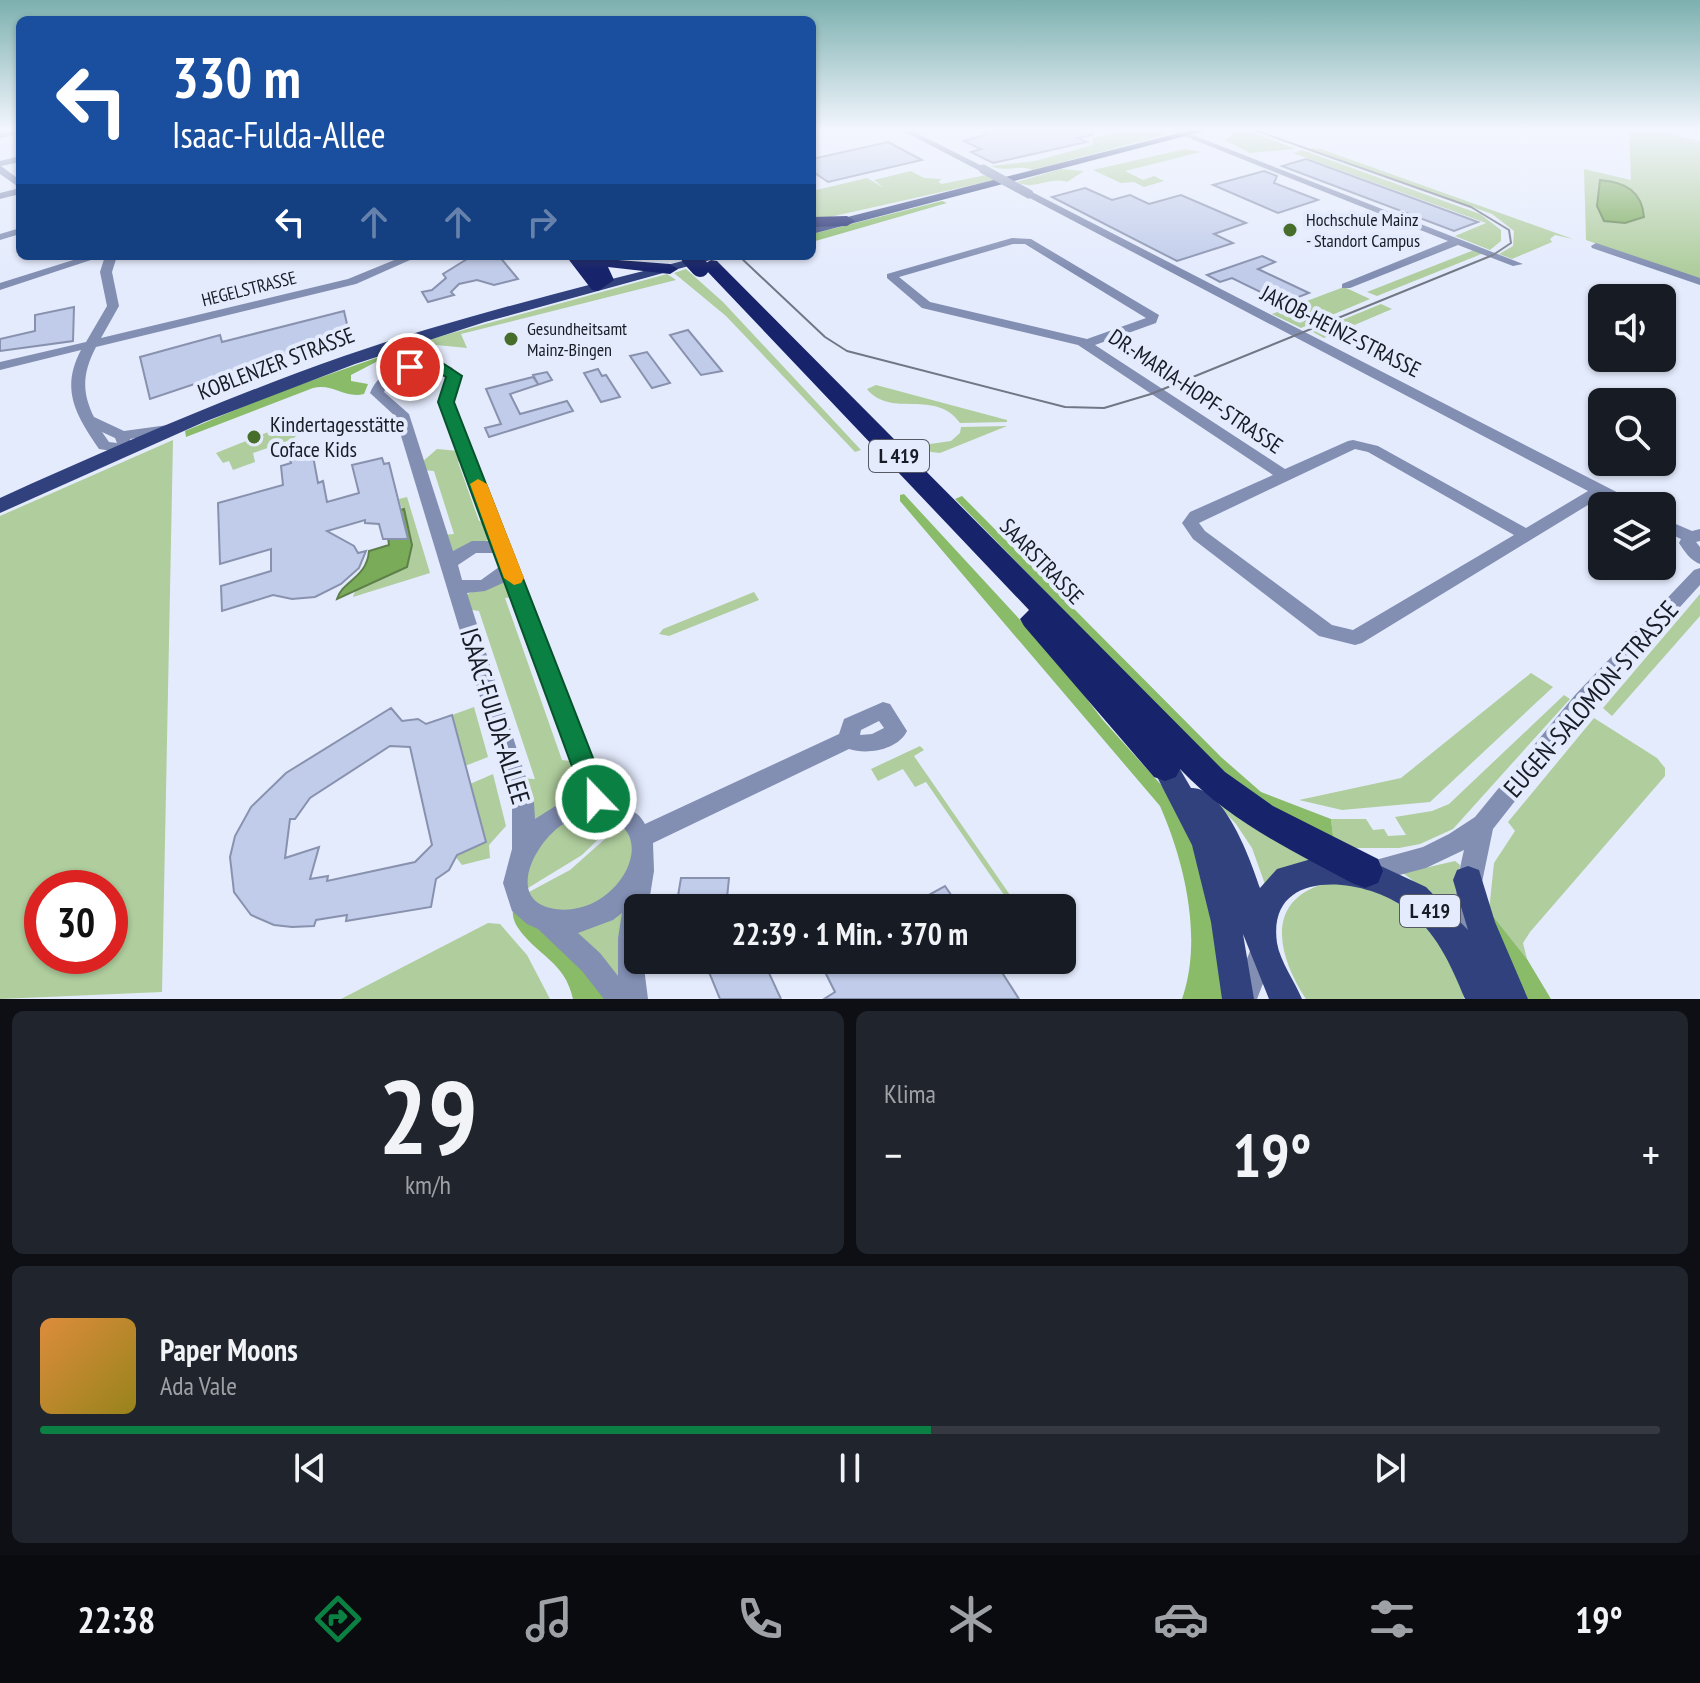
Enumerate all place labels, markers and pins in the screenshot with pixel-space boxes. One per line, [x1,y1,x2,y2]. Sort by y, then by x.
place label: Hochschule Mainz - Standort Campus [1306,208,1420,252]
marker: Hochschule Mainz - Standort Campus [1281,221,1299,239]
place label: Gesundheitsamt Mainz-Bingen [527,317,627,361]
marker: Gesundheitsamt Mainz-Bingen [502,330,520,348]
pin [376,333,444,401]
place label: Kindertagesstätte Coface Kids [270,410,405,463]
marker: Kindertagesstätte Coface Kids [245,428,263,446]

